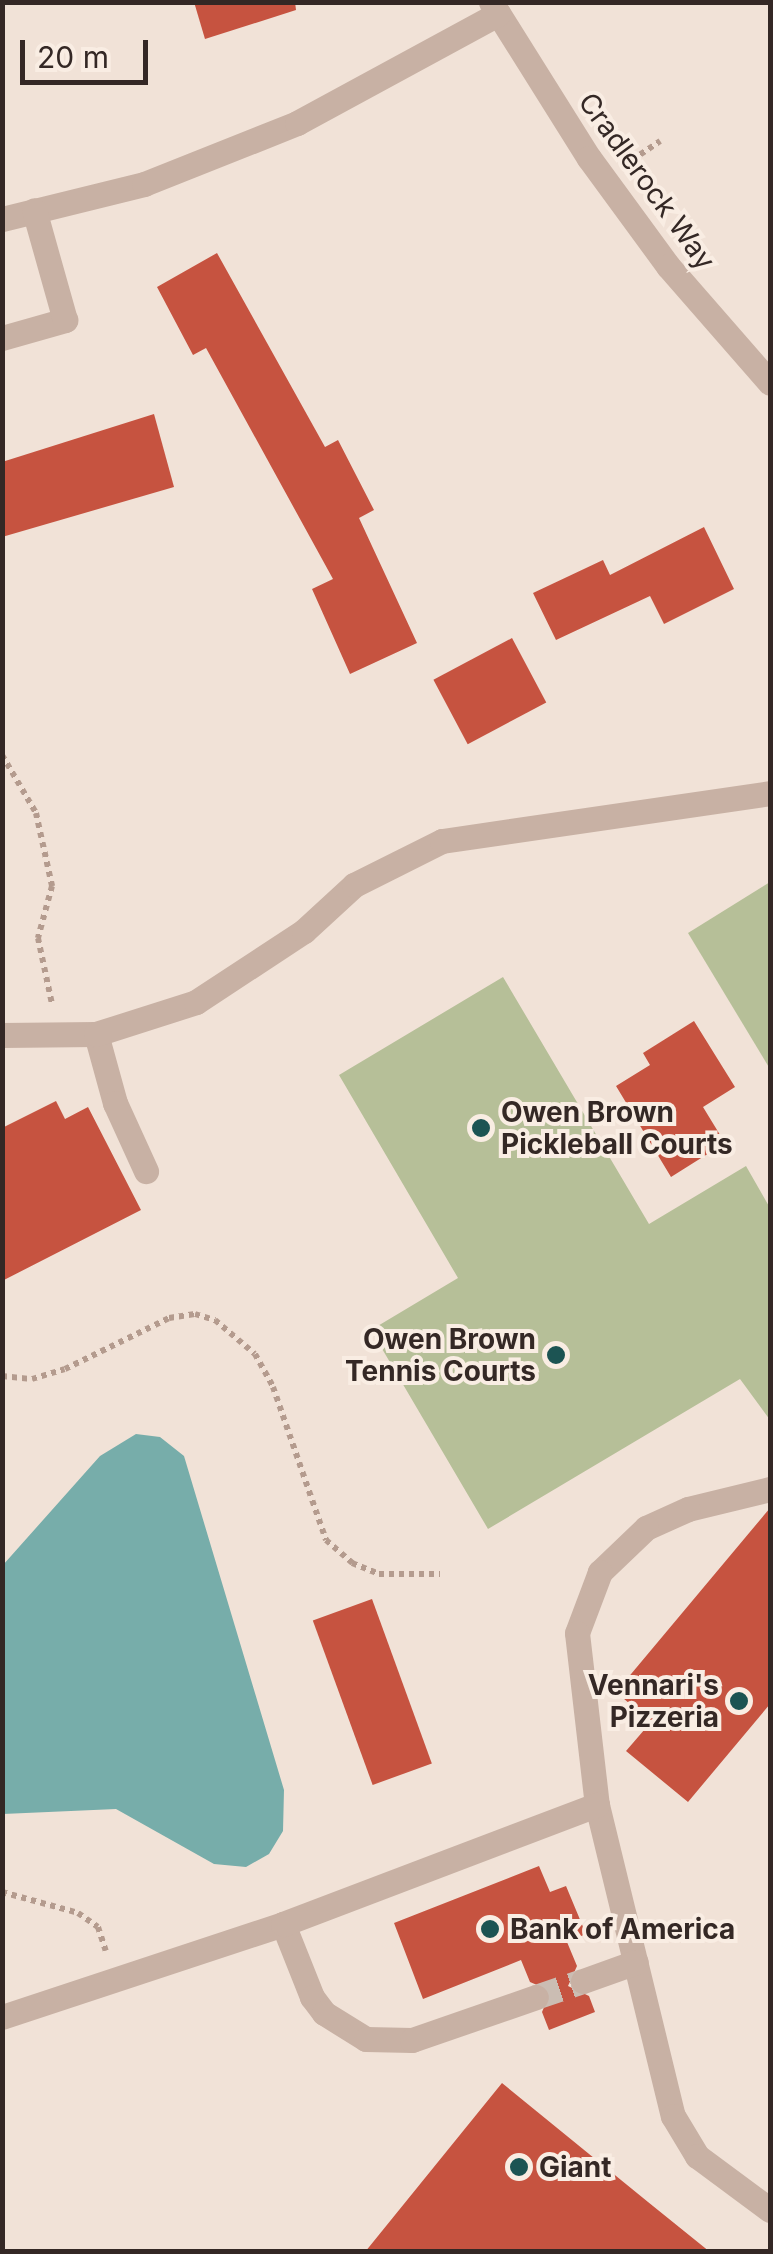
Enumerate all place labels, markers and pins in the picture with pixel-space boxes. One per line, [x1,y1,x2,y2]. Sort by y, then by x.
place label: Owen Brown Pickleball Courts [501,1095,733,1161]
marker: Owen Brown Pickleball Courts [470,1117,492,1139]
place label: Owen Brown Tennis Courts [345,1322,536,1388]
marker: Owen Brown Tennis Courts [545,1344,567,1366]
place label: Vennari's Pizzeria [588,1668,719,1734]
marker: Vennari's Pizzeria [728,1690,750,1712]
place label: Bank of America [510,1912,735,1946]
marker: Bank of America [479,1918,501,1940]
place label: Giant [539,2150,612,2184]
marker: Giant [508,2156,530,2178]

